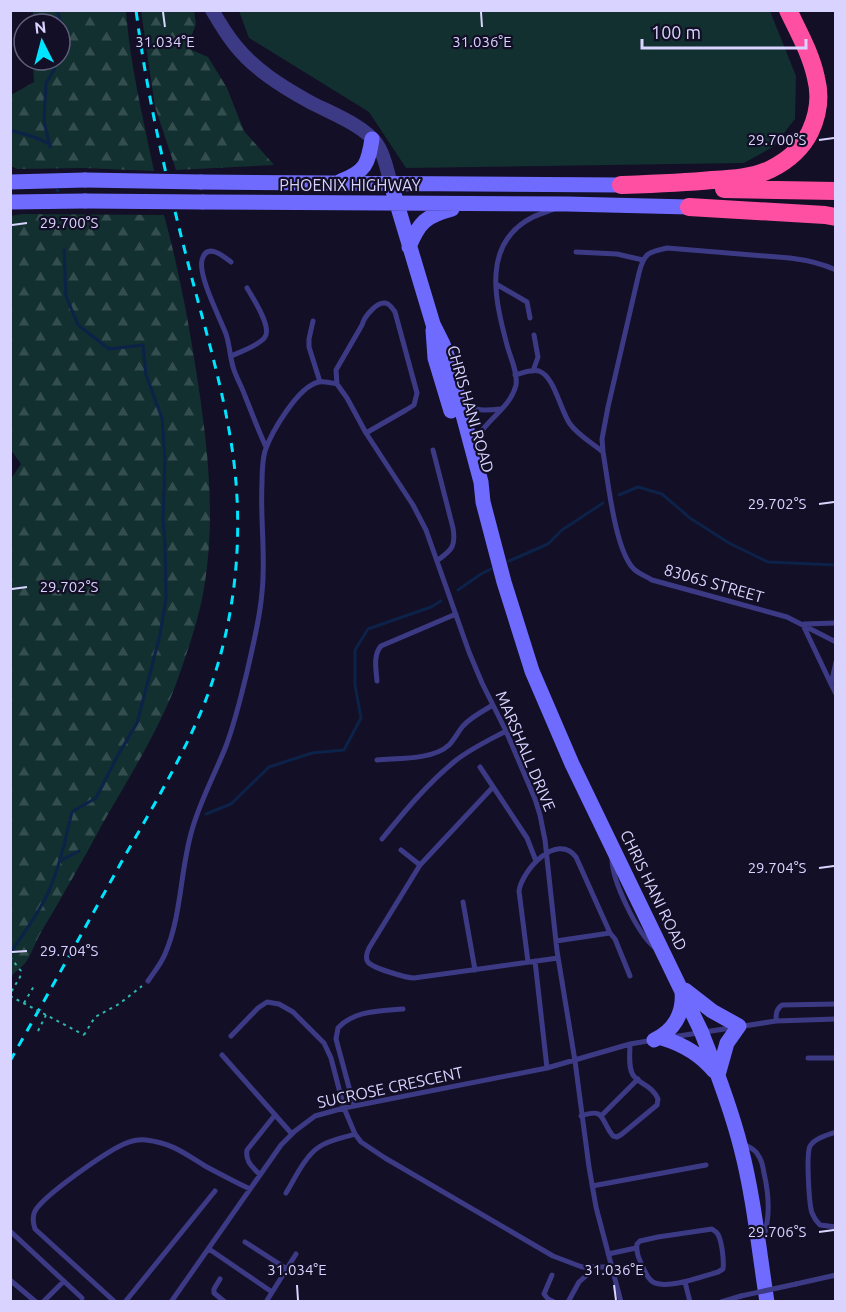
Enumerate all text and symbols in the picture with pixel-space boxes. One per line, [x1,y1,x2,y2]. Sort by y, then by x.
north arrow [12,12,72,72]
scale bar [642,12,806,50]
text: N [34,18,47,37]
text: 100 m [651,22,701,42]
text: 31.034°E [135,33,195,50]
text: 31.036°E [452,33,512,50]
text: 29.700°S [748,131,806,148]
street label: PHOENIX HIGHWAY [279,176,421,194]
text: 29.700°S [40,214,98,231]
street label: CHRIS HANI ROAD [444,343,498,475]
text: 29.702°S [748,495,806,512]
street label: 83065 STREET [662,560,766,606]
text: 29.702°S [40,578,98,595]
street label: MARSHALL DRIVE [493,688,559,814]
street label: CHRIS HANI ROAD [617,827,691,953]
text: 29.704°S [748,859,806,876]
text: 29.704°S [40,942,98,959]
street label: SUCROSE CRESCENT [315,1063,465,1111]
text: 29.706°S [748,1223,806,1240]
text: 31.034°E [267,1261,327,1278]
text: 31.036°E [584,1261,644,1278]

